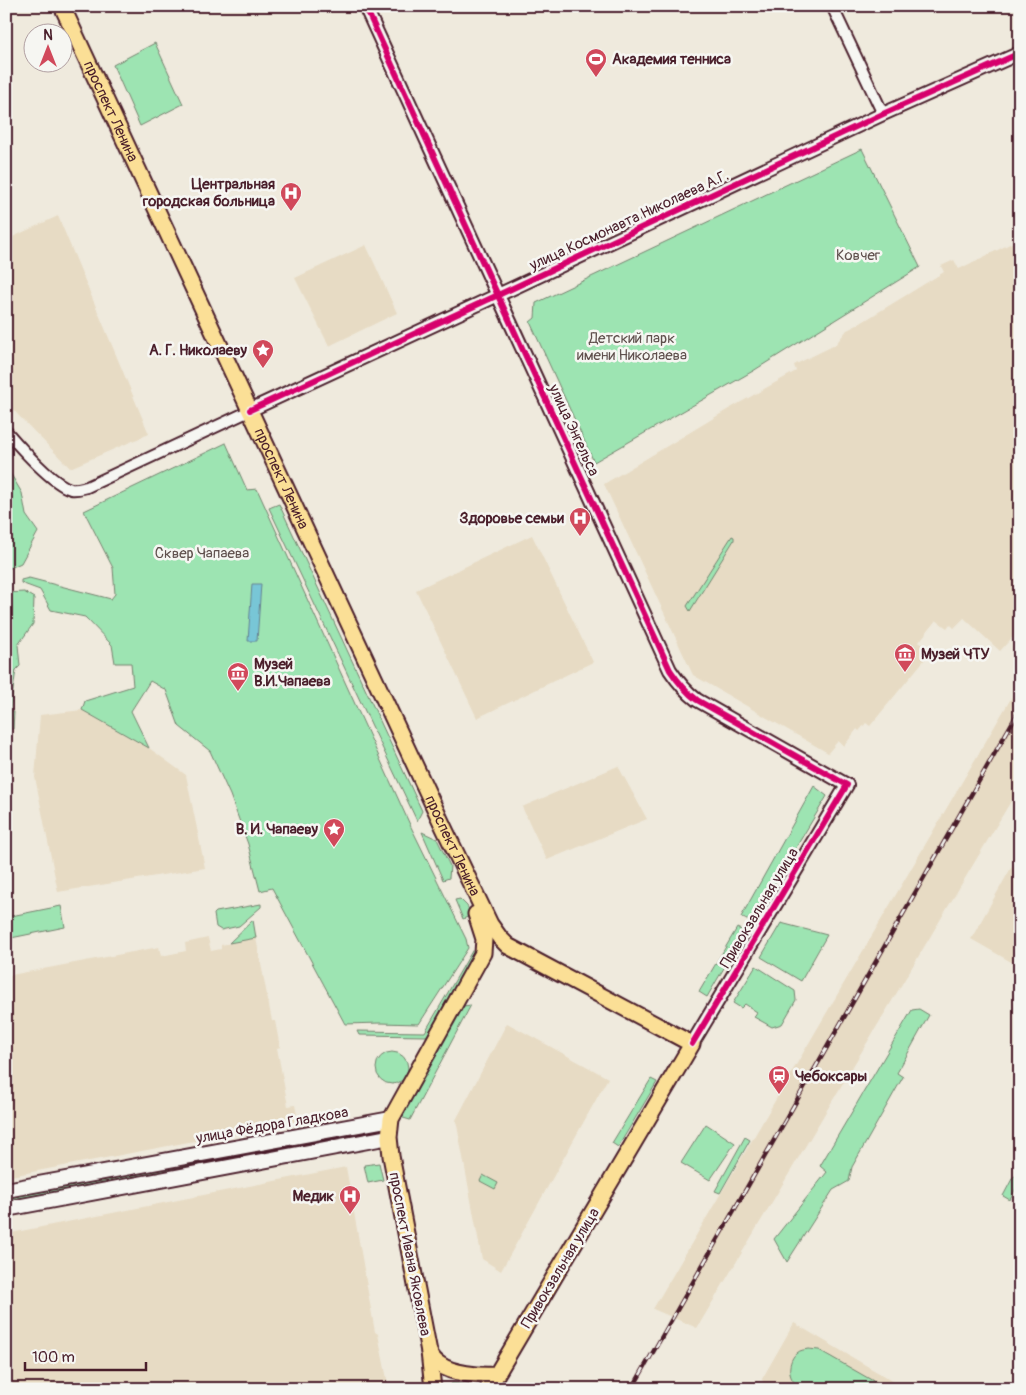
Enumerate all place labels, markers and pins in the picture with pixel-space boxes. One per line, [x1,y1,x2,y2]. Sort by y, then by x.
sports icon: Академия тенниса [584,47,608,78]
place label: Академия тенниса [612,50,731,69]
place label: Центральная городская больница [142,175,275,211]
hospital icon: Центральная городская больница [279,181,303,212]
place icon: А. Г. Николаеву [251,338,275,369]
place label: А. Г. Николаеву [149,341,248,360]
hospital icon: Здоровье семьи [568,506,592,537]
place label: Здоровье семьи [459,509,564,528]
museum icon: Музей ЧТУ [893,642,917,673]
place label: Музей ЧТУ [921,645,990,664]
place label: Музей В.И.Чапаева [254,655,330,691]
museum icon: Музей В.И.Чапаева [226,661,250,692]
place icon: В. И. Чапаеву [322,817,346,848]
place label: В. И. Чапаеву [236,820,319,839]
station icon: Чебоксары [767,1064,791,1095]
place label: Чебоксары [795,1067,867,1086]
hospital icon: Медик [338,1184,362,1215]
place label: Медик [292,1187,334,1206]

